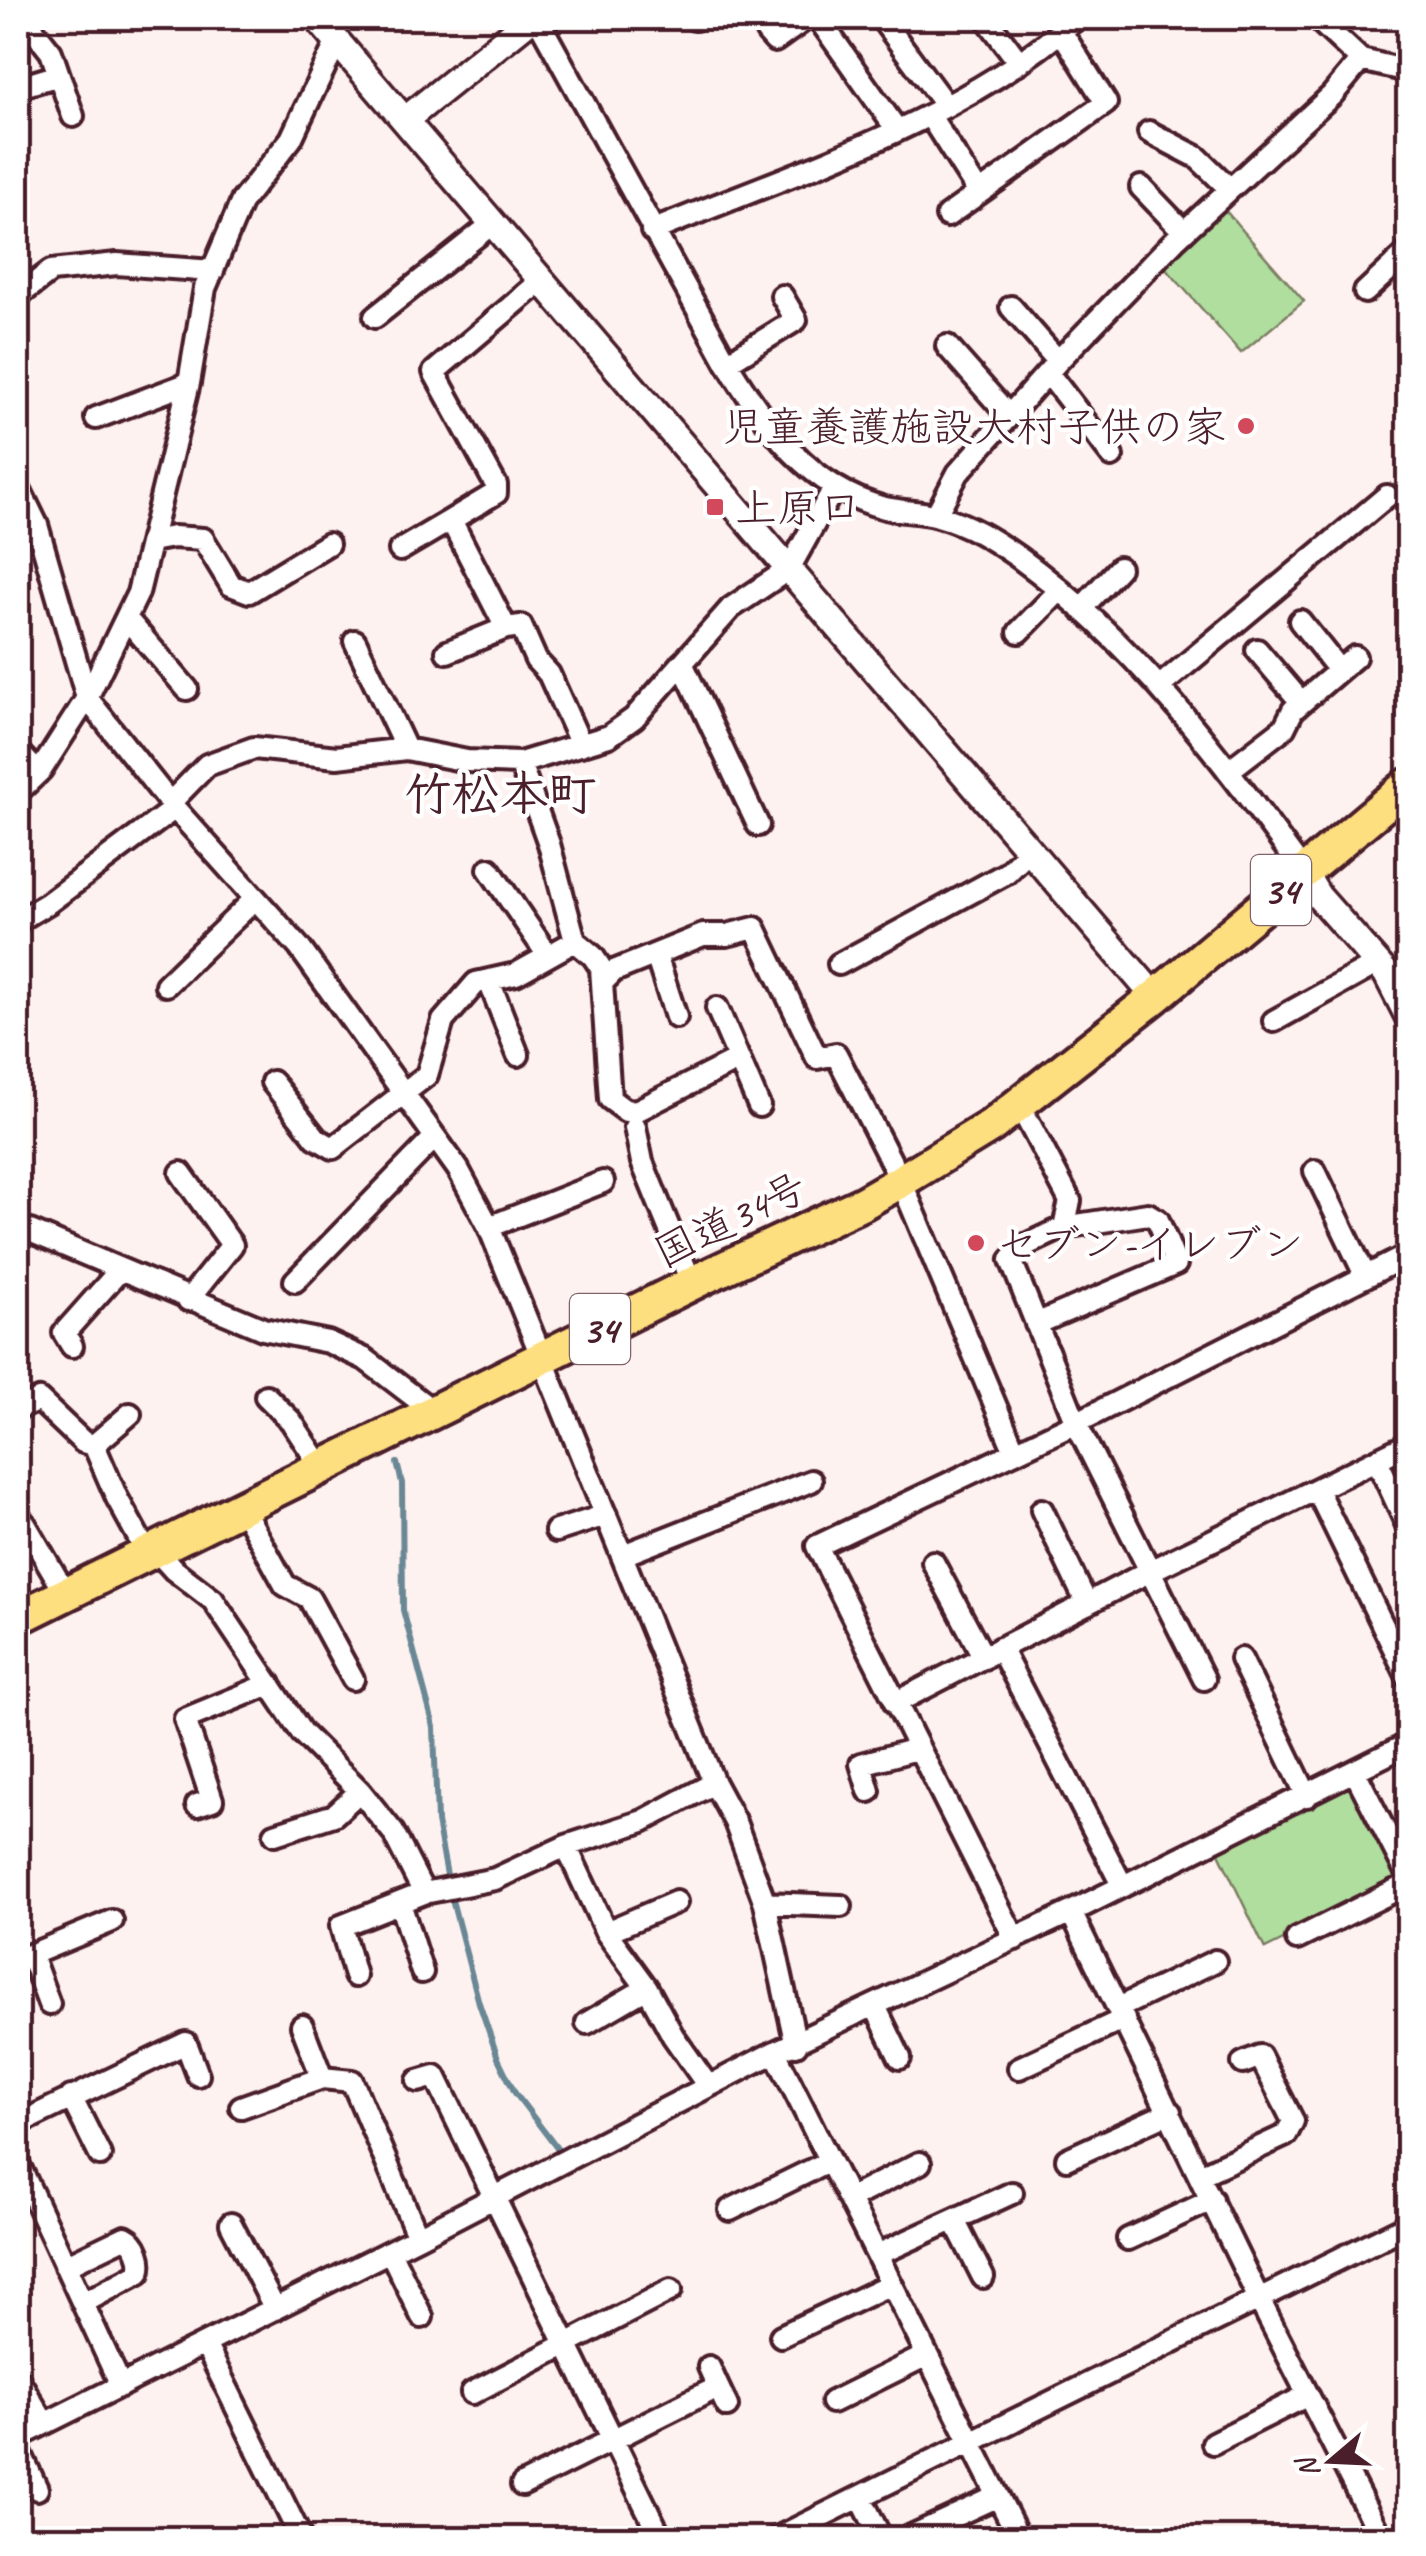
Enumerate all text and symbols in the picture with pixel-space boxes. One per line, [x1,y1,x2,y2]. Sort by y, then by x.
place label: 児童養護施設大村子供の家 [722,401,1226,454]
marker: 児童養護施設大村子供の家 [1235,415,1257,437]
place label: 上原口 [735,482,861,535]
marker: 上原口 [704,496,726,518]
district label: 竹松本町 [404,764,596,824]
road number: 34 [1251,855,1311,925]
street label: 国道34号 [645,1161,816,1280]
place label: セブン-イレブン [996,1218,1304,1271]
marker: セブン-イレブン [965,1232,987,1254]
road number: 34 [570,1294,630,1364]
north arrow [1281,2411,1381,2511]
text: N [1287,2451,1327,2483]

